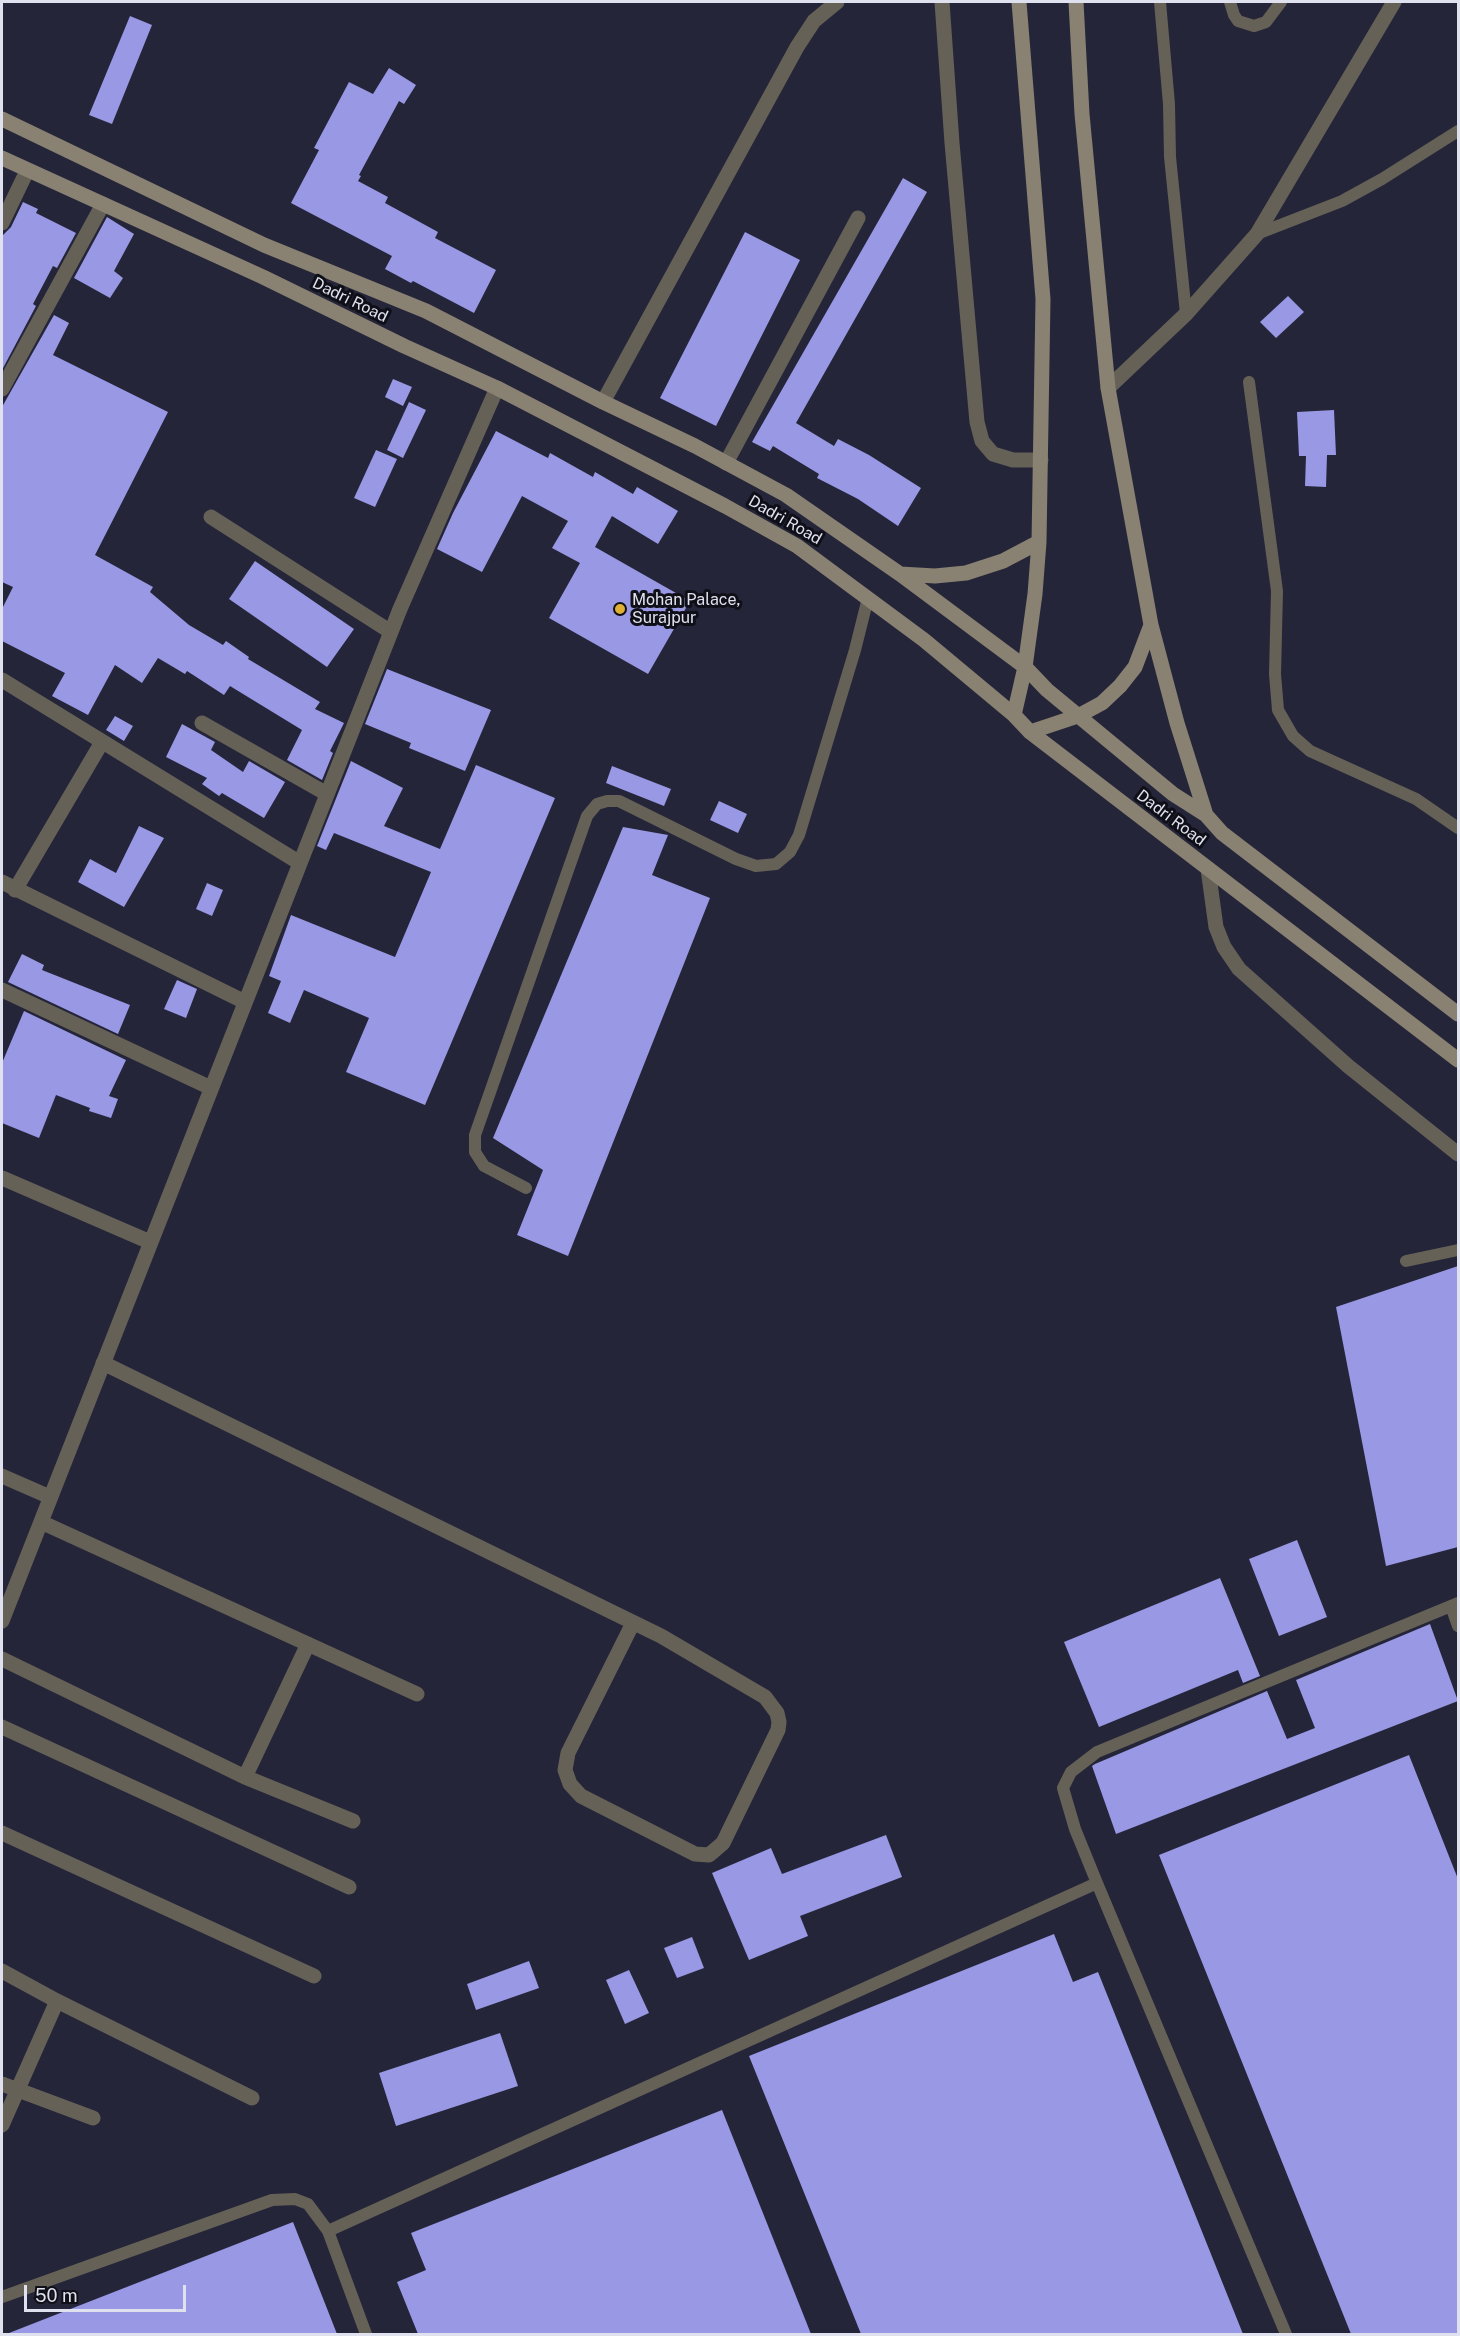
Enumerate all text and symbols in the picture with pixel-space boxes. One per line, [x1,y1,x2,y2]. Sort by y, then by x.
street label: Dadri Road [309,273,391,327]
street label: Dadri Road [745,491,825,549]
place label: Mohan Palace, Surajpur [632,590,740,628]
marker: Mohan Palace, Surajpur [613,602,627,616]
street label: Dadri Road [1133,786,1209,850]
scale bar [27,2273,189,2311]
text: 50 m [35,2285,78,2306]

